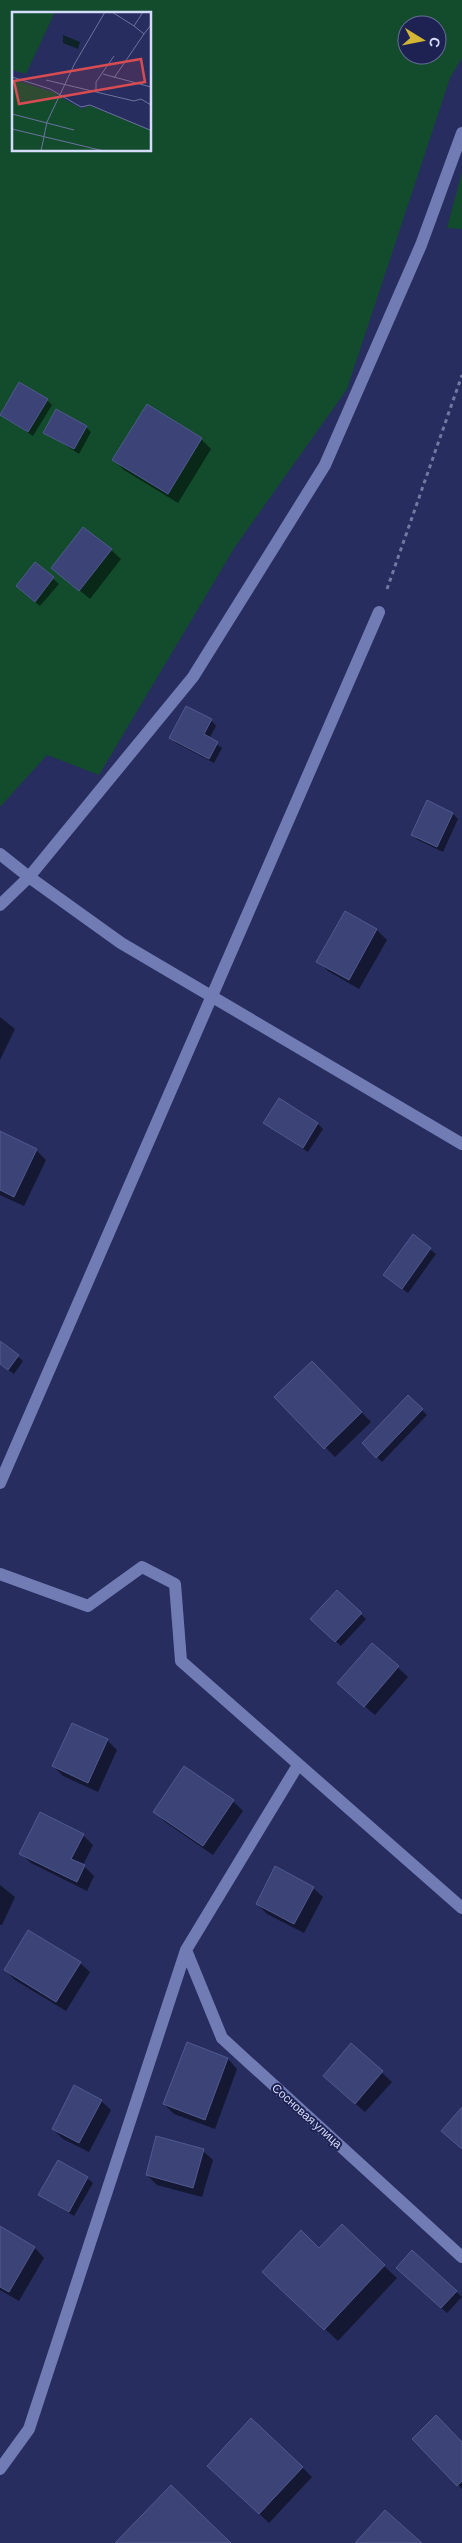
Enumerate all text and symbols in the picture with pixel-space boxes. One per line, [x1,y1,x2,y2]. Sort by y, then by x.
inset map [12,12,151,151]
north arrow [397,15,447,65]
text: С [426,36,445,49]
street label: Сосновая улица [269,2080,346,2151]

